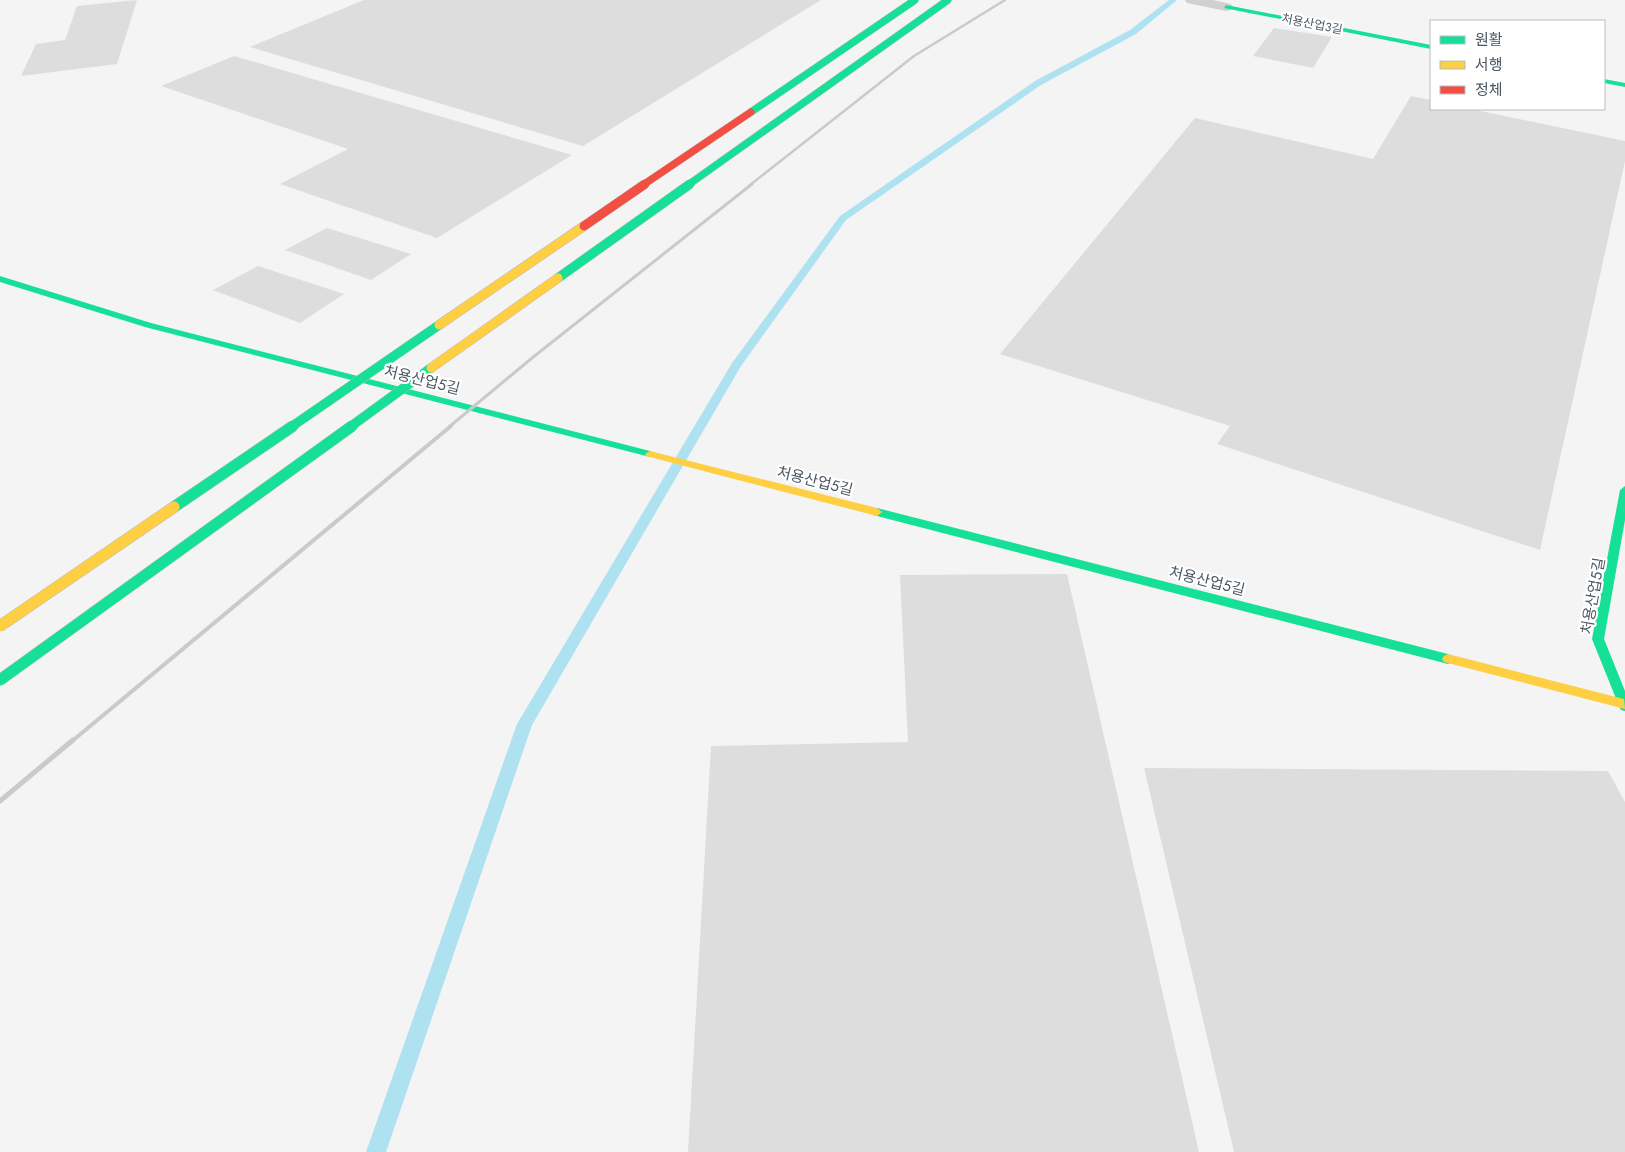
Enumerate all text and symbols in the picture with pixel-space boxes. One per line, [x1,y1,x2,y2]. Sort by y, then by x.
street label: 처용산업3길 [1280,9,1344,39]
legend [1430,20,1605,110]
text: 원활 [1475,29,1503,51]
text: 서행 [1475,54,1503,76]
text: 정체 [1475,79,1503,101]
street label: 처용산업5길 [382,360,462,400]
street label: 처용산업5길 [775,461,855,501]
street label: 처용산업5길 [1575,556,1611,636]
street label: 처용산업5길 [1167,561,1247,601]

